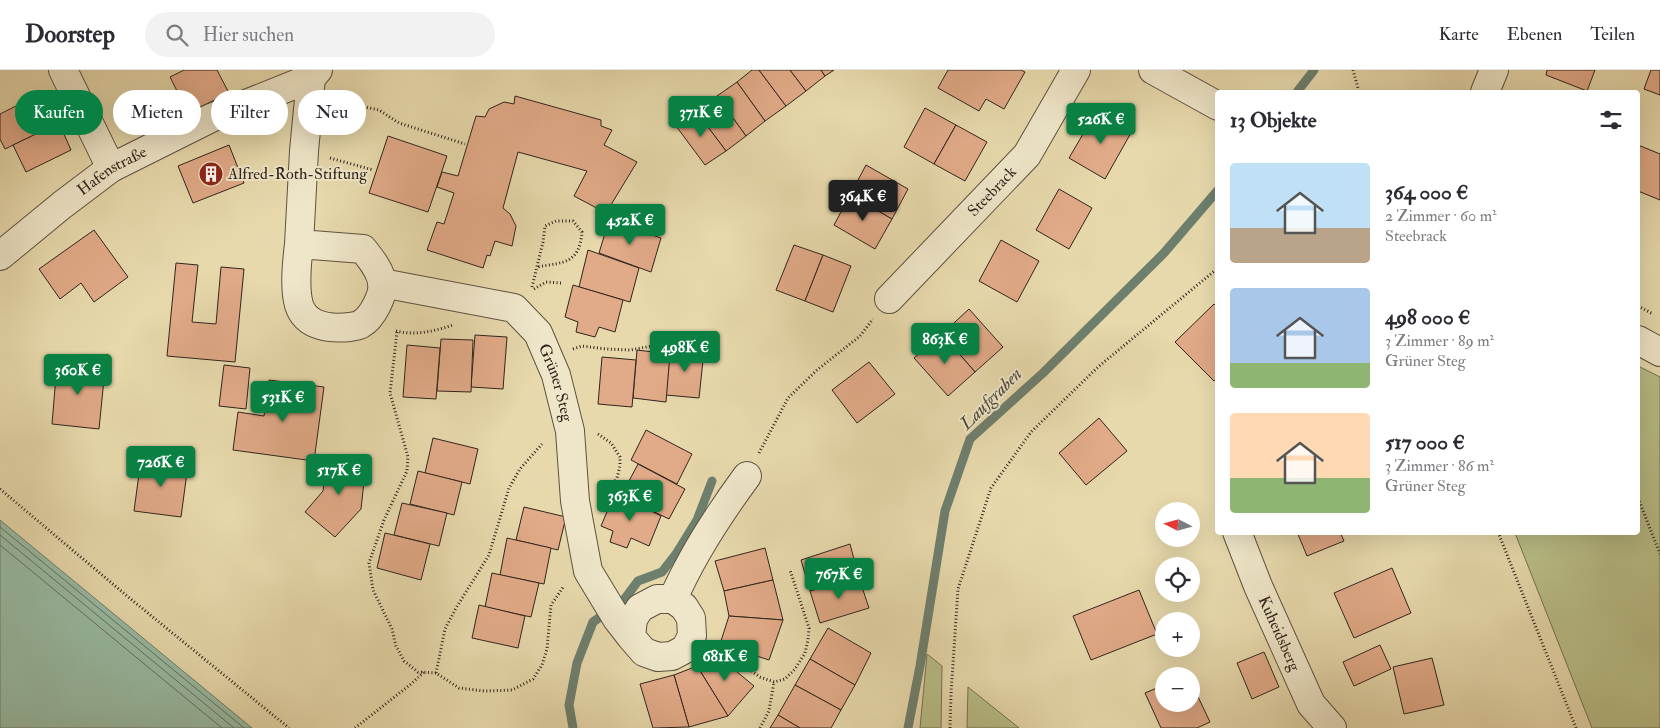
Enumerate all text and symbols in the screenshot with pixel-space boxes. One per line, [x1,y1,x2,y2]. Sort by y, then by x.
search box [145,12,495,57]
text: Doorstep [25,19,115,50]
icon: search [163,21,191,49]
text: Hier suchen [203,23,294,47]
text: Karte [1439,23,1479,46]
text: Ebenen [1507,23,1562,46]
text: Teilen [1590,23,1635,46]
chip: Kaufen [15,90,103,135]
chip: Mieten [113,90,201,135]
chip: Filter [211,90,288,135]
chip: Neu [298,90,366,135]
pin: 371K € [660,96,742,138]
text: 371K € [679,102,723,122]
pin: 526K € [1060,102,1142,145]
icon: filters [1597,106,1625,134]
text: 13 Objekte [1230,107,1316,134]
text: 526K € [1077,109,1125,129]
street label: Hafenstraße [73,142,150,200]
building icon: Alfred-Roth-Stiftung [198,161,224,187]
street label: Steebrack [963,162,1021,221]
place label: Alfred-Roth-Stiftung [227,164,368,184]
text: 364 000 € [1385,179,1468,206]
pin: 364K € [822,180,904,222]
icon: home [1270,183,1330,243]
text: 364K € [840,186,886,206]
pin: 452K € [589,204,671,246]
text: 2 Zimmer · 60 m² [1385,206,1497,226]
text: 452K € [606,210,654,230]
text: Steebrack [1385,226,1447,246]
text: 498 000 € [1385,304,1470,331]
icon: home [1270,308,1330,368]
pin: 863K € [904,322,986,365]
text: 863K € [922,329,968,349]
pin: 498K € [644,330,726,373]
text: 3 Zimmer · 89 m² [1385,331,1494,351]
text: 498K € [661,337,709,357]
street label: Grüner Steg [534,341,578,425]
text: Grüner Steg [1385,351,1466,371]
pin: 360K € [37,354,119,396]
text: 360K € [55,360,101,380]
water label: Laufgraben [954,363,1027,436]
pin: 531K € [242,380,324,423]
text: 531K € [262,387,304,407]
text: 517 000 € [1385,429,1465,456]
icon: home [1270,433,1330,493]
pin: 726K € [120,446,202,488]
text: 726K € [137,452,185,472]
pin: 517K € [298,454,380,496]
text: 3 Zimmer · 86 m² [1385,456,1494,476]
text: 517K € [317,460,361,480]
text: Grüner Steg [1385,476,1466,496]
pin: 363K € [589,480,671,522]
text: 363K € [608,486,652,506]
north arrow [1155,502,1200,548]
map controls [1155,502,1200,712]
button: locate [1155,557,1200,602]
pin: 767K € [798,558,880,600]
text: 767K € [816,564,862,584]
street label: Kuheidsberg [1254,593,1305,675]
button: + [1155,612,1200,657]
pin: 681K € [684,640,766,682]
text: 681K € [702,646,748,666]
button: − [1155,667,1200,712]

